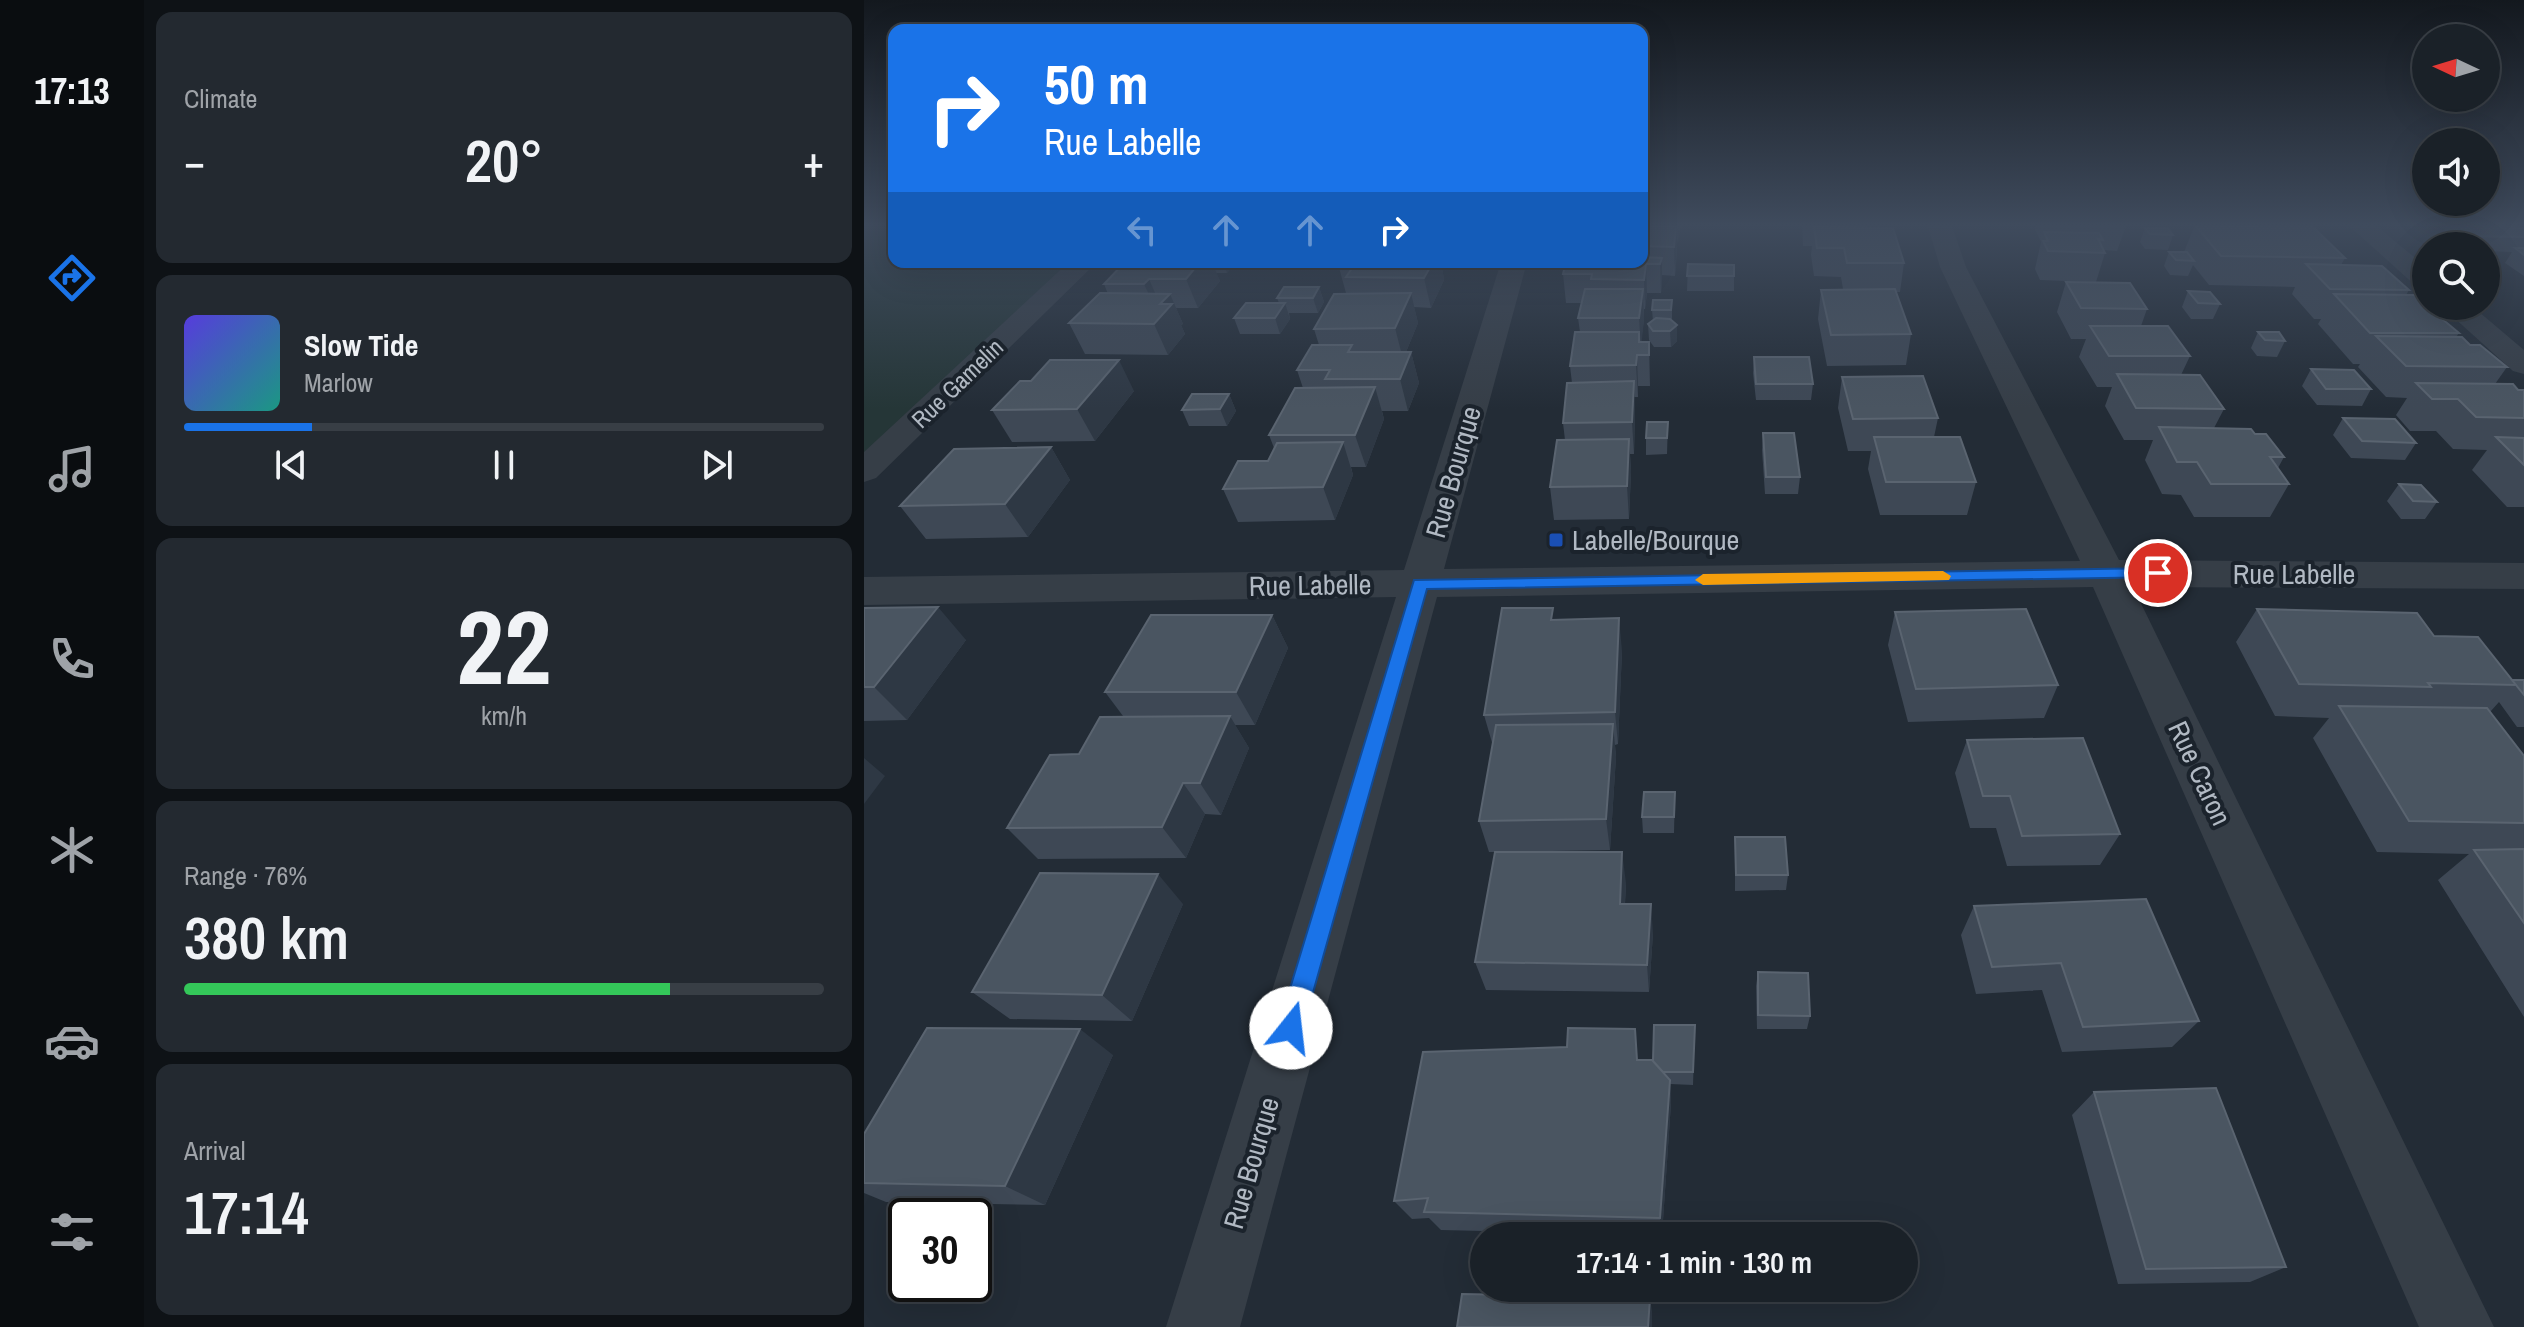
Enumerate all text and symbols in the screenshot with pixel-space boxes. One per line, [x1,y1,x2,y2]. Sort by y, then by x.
north arrow [2412,24,2500,112]
map controls [2412,24,2500,320]
text: 50 m [1044,46,1149,121]
icon: right [912,56,1016,160]
text: 17:13 [34,67,110,115]
text: Climate [184,81,257,116]
text: Rue Labelle [1044,118,1202,166]
text: 20° [465,120,543,201]
button: sound [2412,128,2500,216]
text: − [184,131,205,191]
text: + [803,131,824,191]
icon: left [1120,208,1164,252]
icon: ahead [1204,208,1248,252]
icon: ahead [1288,208,1332,252]
icon: right [1372,208,1416,252]
button: search [2412,232,2500,320]
icon: directions [44,250,100,306]
text: Slow Tide [304,325,418,365]
street label: Rue Gamelin [904,331,1010,435]
text: Marlow [304,365,373,400]
street label: Rue Bourque [1416,402,1490,542]
icon: music [44,441,100,497]
icon: previous [269,443,313,487]
icon: pause [482,443,526,487]
icon: next [695,443,739,487]
place label: Labelle/Bourque [1572,521,1739,559]
marker: Labelle/Bourque [1547,531,1565,549]
pin [2124,539,2192,607]
icon: arrive [2136,551,2180,595]
street label: Rue Labelle [2233,555,2355,593]
street label: Rue Labelle [1248,565,1372,605]
text: 22 [457,576,551,716]
icon: phone [44,631,100,687]
text: km/h [481,698,527,733]
street label: Rue Caron [2159,715,2241,831]
icon: climate [44,822,100,878]
text: Range · 76% [184,858,307,893]
text: 380 km [184,897,349,978]
position arrow [1249,986,1333,1070]
icon: car [44,1013,100,1069]
street label: Rue Bourque [1214,1093,1288,1233]
text: Arrival [184,1133,246,1168]
text: 17:14 [184,1172,309,1253]
speed limit sign: 30 [888,1198,992,1302]
icon: filters [44,1204,100,1260]
text: 17:14 · 1 min · 130 m [1576,1242,1812,1282]

